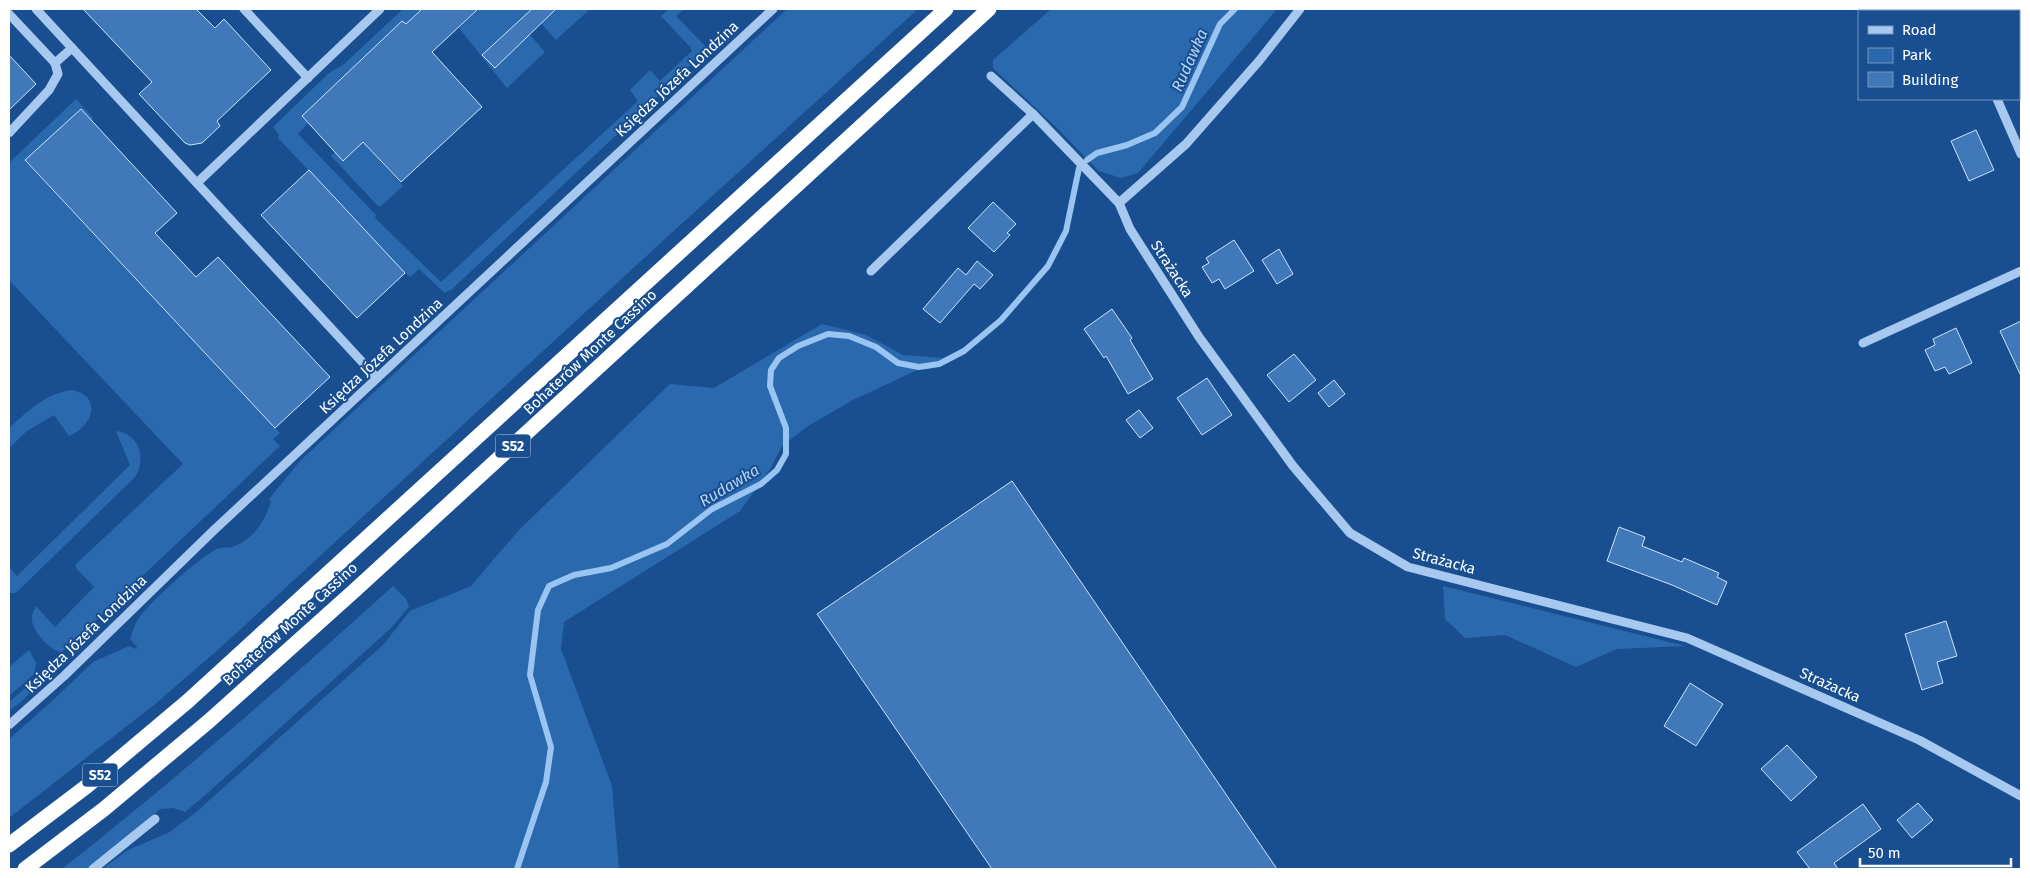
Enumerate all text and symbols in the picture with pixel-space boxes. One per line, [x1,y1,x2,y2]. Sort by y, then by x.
legend [1858,10,2020,100]
street label: Księdza Józefa Londzina [612,17,742,141]
text: Road [1902,21,1937,39]
water label: Rudawka [1167,26,1212,94]
text: Park [1902,46,1932,64]
text: Building [1902,71,1958,89]
street label: Strażacka [1147,237,1197,301]
street label: Bohaterów Monte Cassino [520,286,660,418]
street label: Księdza Józefa Londzina [316,294,446,418]
road number: S52 [496,434,530,458]
water label: Rudawka [696,460,763,511]
street label: Strażacka [1411,544,1477,578]
street label: Bohaterów Monte Cassino [219,559,361,689]
street label: Księdza Józefa Londzina [22,571,150,697]
street label: Strażacka [1797,664,1863,706]
road number: S52 [82,764,118,786]
scale bar [1860,836,2011,868]
text: 50 m [1868,844,1901,862]

